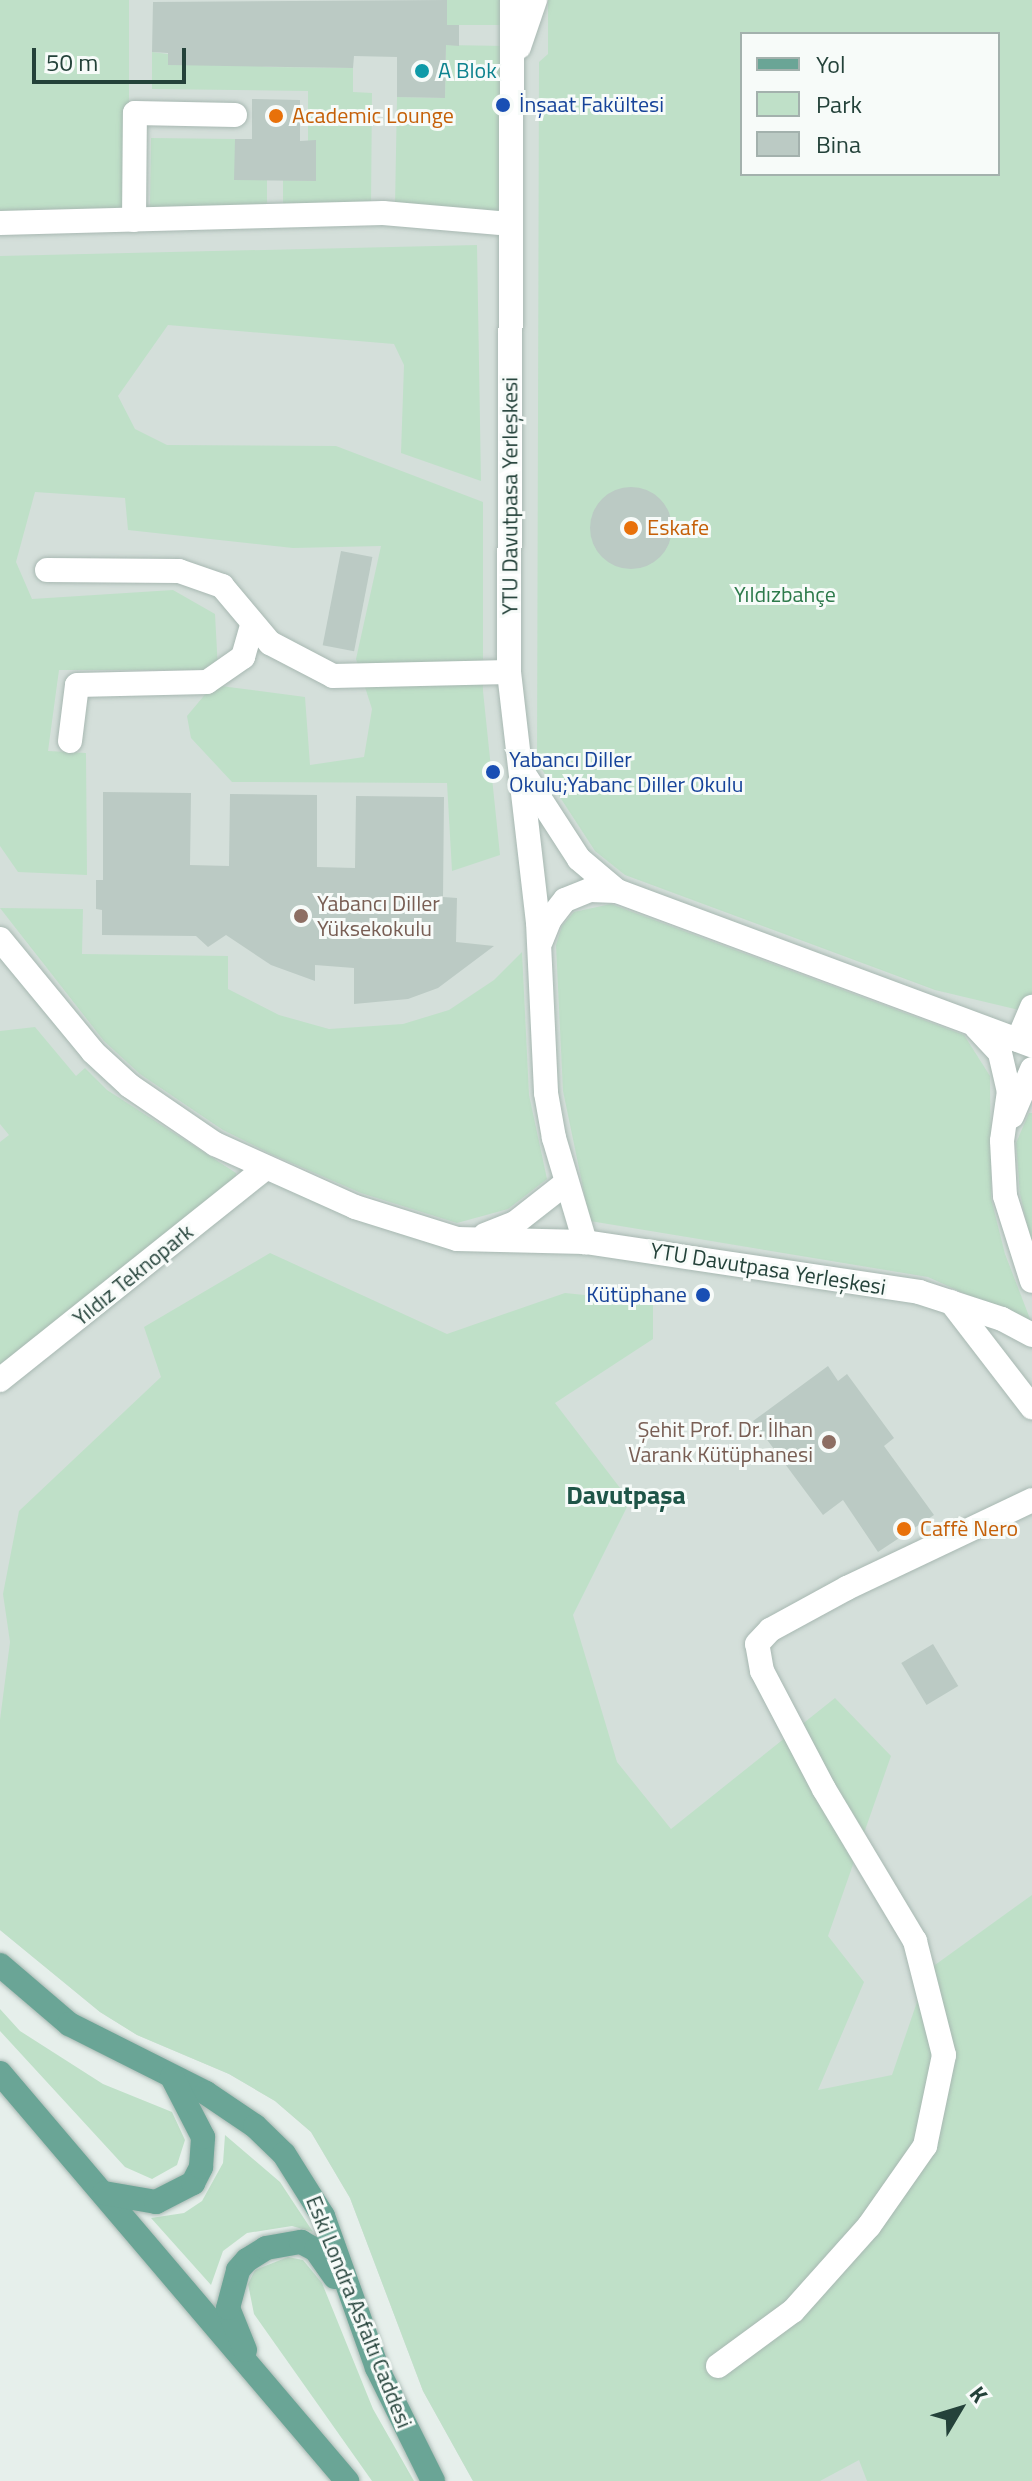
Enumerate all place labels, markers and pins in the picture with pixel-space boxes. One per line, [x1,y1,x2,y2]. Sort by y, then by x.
place label: A Blok [438,58,497,84]
marker: A Blok [413,62,431,80]
place label: İnşaat Fakültesi [519,92,664,118]
marker: İnşaat Fakültesi [494,96,512,114]
place label: Academic Lounge [292,103,454,129]
marker: Academic Lounge [267,107,285,125]
place label: Eskafe [647,515,709,541]
marker: Eskafe [622,519,640,537]
place label: Yabancı Diller Okulu;Yabanc Diller Okulu [509,746,744,798]
marker: Yabancı Diller Okulu;Yabanc Diller Okulu [484,763,502,781]
place label: Yabancı Diller Yüksekokulu [317,890,440,942]
marker: Yabancı Diller Yüksekokulu [292,907,310,925]
place label: Kütüphane [586,1282,687,1308]
marker: Kütüphane [694,1286,712,1304]
place label: Şehit Prof. Dr. İlhan Varank Kütüphanesi [628,1416,813,1468]
marker: Şehit Prof. Dr. İlhan Varank Kütüphanesi [820,1433,838,1451]
place label: Caffè Nero [920,1516,1018,1542]
marker: Caffè Nero [895,1520,913,1538]

